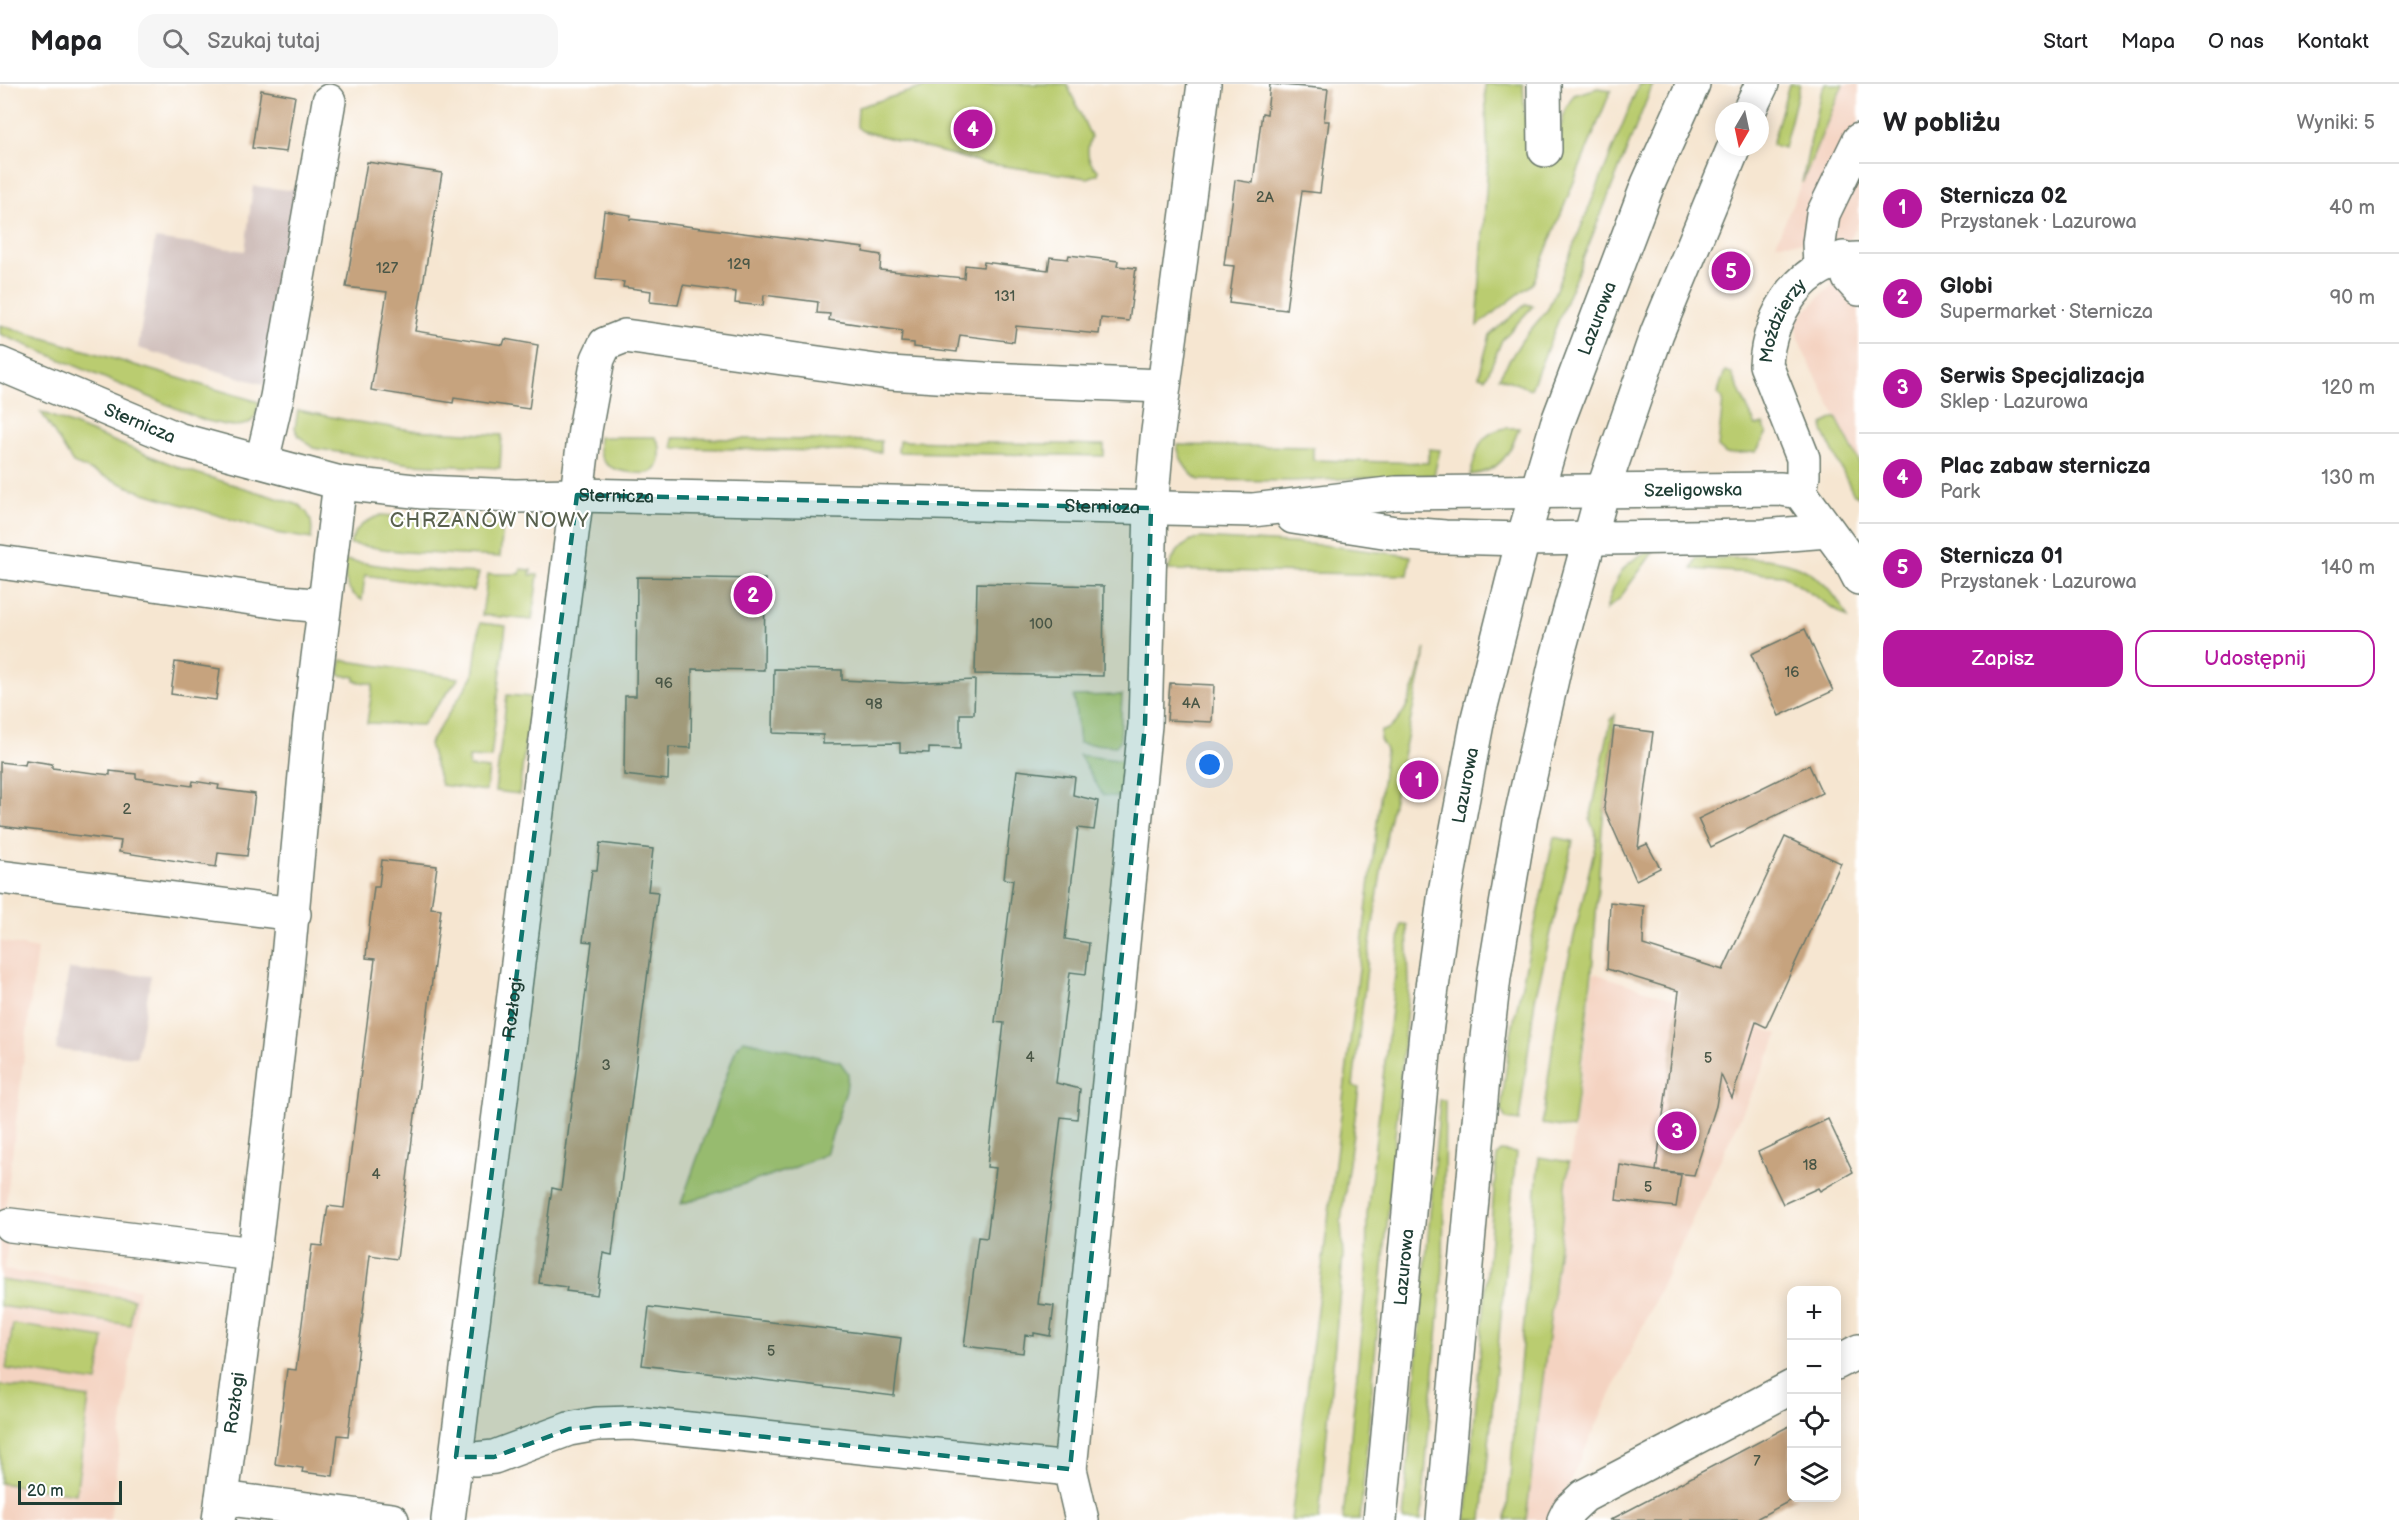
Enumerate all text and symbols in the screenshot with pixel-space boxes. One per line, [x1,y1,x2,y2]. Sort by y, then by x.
search box [138,14,558,68]
text: Mapa [30,25,102,58]
icon: search [159,25,192,58]
text: Szukaj tutaj [207,28,320,55]
text: Start [2043,29,2088,54]
text: Mapa [2121,29,2175,54]
text: O nas [2208,29,2264,54]
text: Kontakt [2297,29,2369,54]
north arrow [1715,102,1769,156]
pin: 4 [954,106,992,152]
text: W pobliżu [1883,108,2001,139]
text: Wyniki: 5 [2297,111,2375,135]
text: Sternicza 02 [1940,183,2067,210]
house number: 2A [1256,188,1275,207]
text: 1 [1898,196,1907,220]
text: 40 m [2329,196,2375,220]
text: Przystanek · Lazurowa [1940,210,2137,234]
pin: 5 [1712,248,1750,294]
house number: 129 [727,255,751,274]
house number: 127 [376,259,399,278]
text: Globi [1940,273,1993,300]
street label: Moździerzy [1756,274,1811,364]
street label: Lazurowa [1574,279,1621,358]
text: 2 [1897,286,1908,310]
text: 90 m [2330,286,2375,310]
house number: 131 [995,287,1015,306]
text: Supermarket · Sternicza [1940,300,2153,324]
text: Serwis Specjalizacja [1940,363,2145,390]
text: 3 [1897,376,1908,400]
text: 120 m [2322,376,2375,400]
text: Sklep · Lazurowa [1940,390,2088,414]
street label: Sternicza [101,399,179,448]
text: Plac zabaw sternicza [1940,453,2151,480]
text: 4 [1897,466,1908,490]
text: 130 m [2321,466,2375,490]
street label: Szeligowska [1644,479,1742,501]
text: Park [1940,480,1980,504]
street label: Sternicza [578,485,654,508]
street label: Sternicza [1064,496,1140,518]
district label: CHRZANÓW NOWY [390,508,590,533]
text: Sternicza 01 [1940,543,2063,570]
text: 5 [1897,556,1908,580]
text: 140 m [2321,556,2375,580]
text: Przystanek · Lazurowa [1940,570,2137,594]
pin: 2 [734,572,772,618]
house number: 100 [1029,615,1053,634]
button: Zapisz [1883,630,2123,687]
button: Udostępnij [2135,630,2375,687]
house number: 16 [1785,663,1799,682]
house number: 96 [655,674,673,693]
house number: 4A [1182,694,1201,713]
house number: 98 [865,695,883,714]
street label: Lazurowa [1448,746,1483,825]
your location [1195,750,1224,779]
pin: 1 [1400,758,1438,802]
house number: 2 [123,800,132,819]
street label: Rozłogi [499,976,527,1040]
house number: 4 [1025,1048,1035,1067]
house number: 5 [1704,1049,1712,1068]
house number: 3 [601,1056,611,1075]
pin: 3 [1658,1108,1696,1154]
house number: 18 [1803,1156,1818,1175]
house number: 4 [371,1165,381,1184]
house number: 5 [1644,1178,1652,1197]
street label: Lazurowa [1390,1228,1418,1307]
map controls [1787,1286,1841,1502]
button: + [1787,1286,1841,1340]
button: − [1787,1340,1841,1394]
house number: 5 [767,1342,775,1361]
street label: Rozłogi [220,1371,249,1435]
button: locate [1787,1394,1841,1448]
button: layers [1787,1448,1841,1502]
house number: 7 [1753,1452,1761,1471]
scale bar [18,1478,122,1506]
text: 20 m [27,1482,63,1501]

